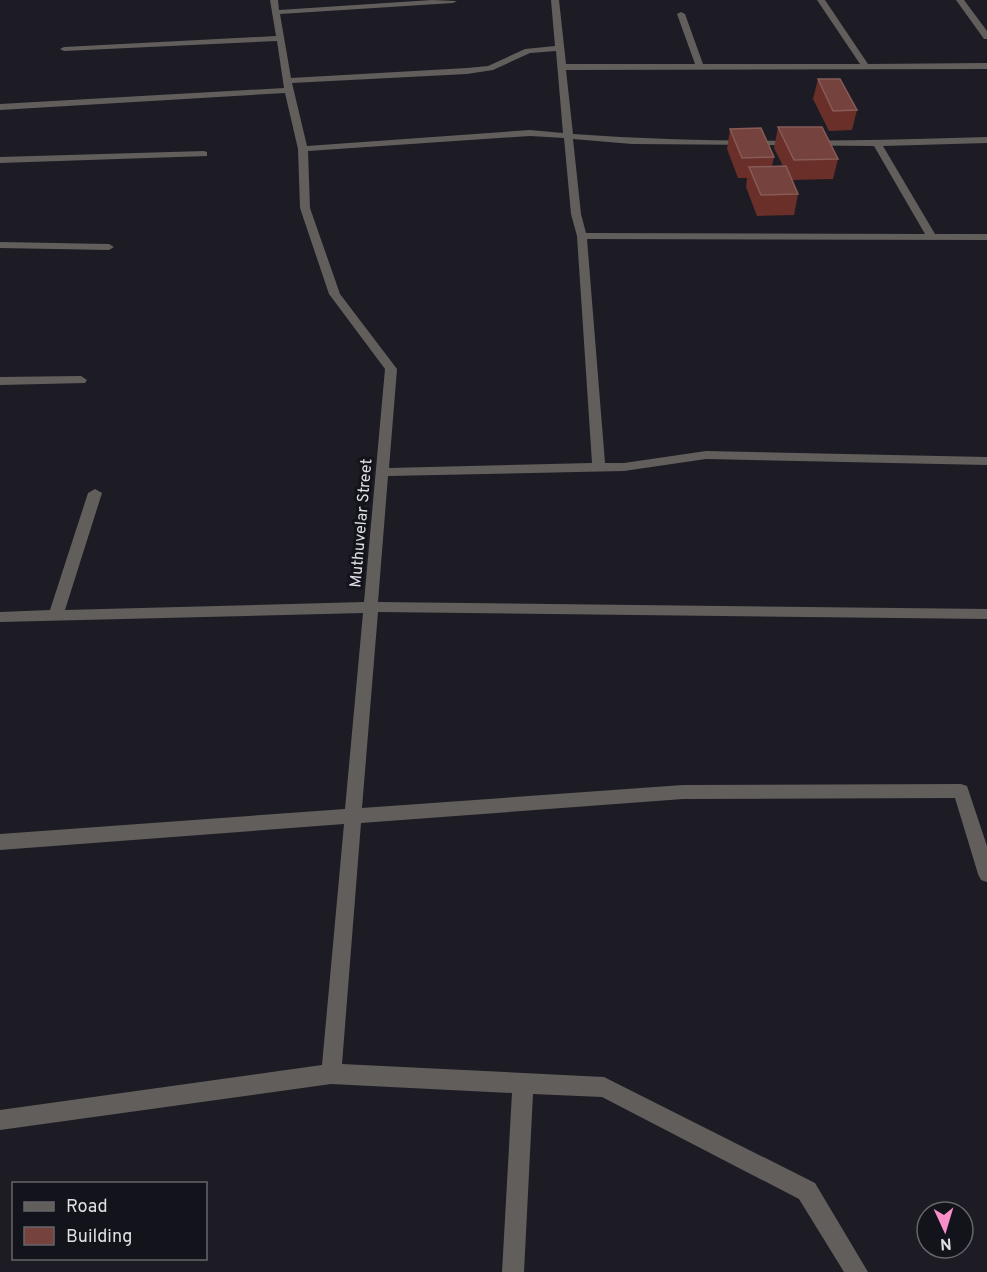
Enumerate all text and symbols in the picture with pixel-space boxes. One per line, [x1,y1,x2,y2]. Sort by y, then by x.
street label: Muthuvelar Street [346,458,378,588]
legend [12,1182,207,1260]
text: Road [66,1196,108,1219]
north arrow [915,1200,975,1260]
text: Building [66,1226,132,1249]
text: N [939,1233,952,1253]

